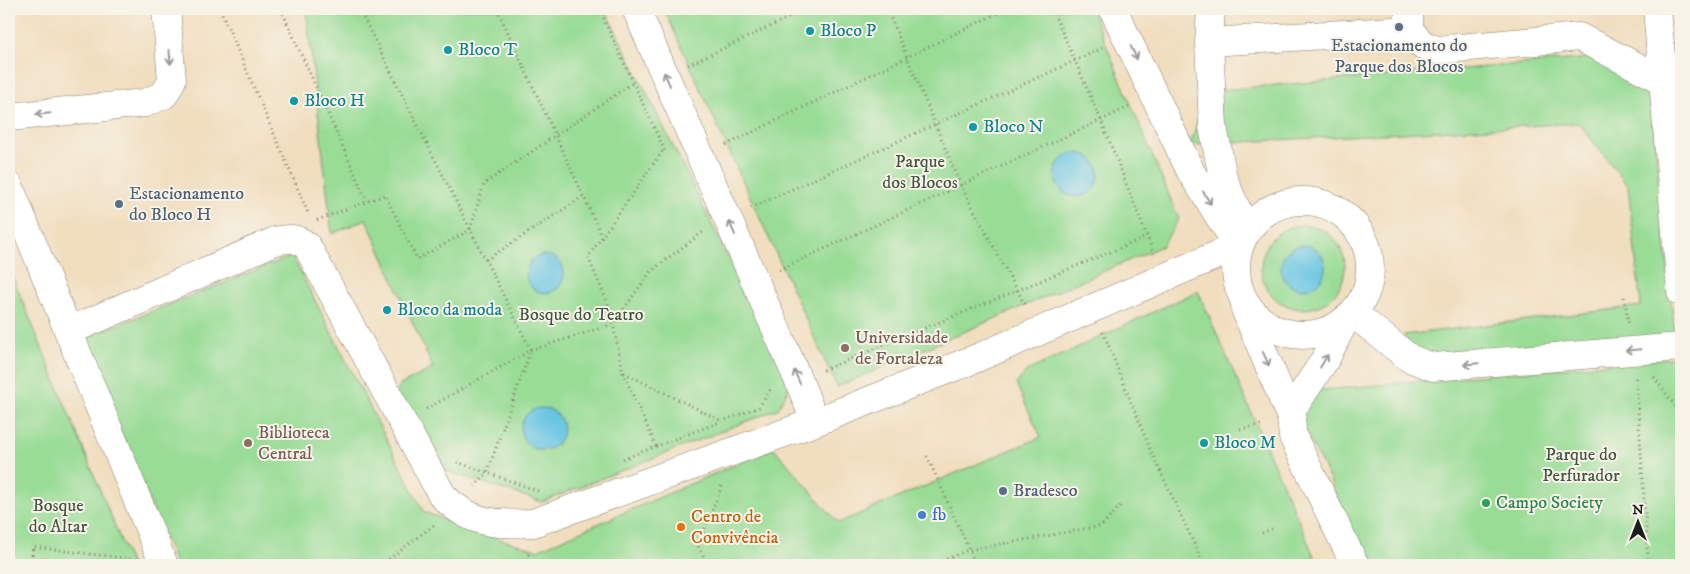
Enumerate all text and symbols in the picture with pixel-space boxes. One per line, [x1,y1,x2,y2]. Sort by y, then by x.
place label: Bloco P [820,20,876,42]
marker: Estacionamento do Parque dos Blocos [1393,21,1405,33]
marker: Bloco P [804,25,816,37]
place label: Estacionamento do Parque dos Blocos [1331,35,1468,78]
place label: Bloco T [458,39,518,61]
marker: Bloco T [442,44,454,56]
one-way arrow [1130,45,1139,60]
one-way arrow [165,49,175,65]
one-way arrow [661,72,671,87]
place label: Bloco H [304,90,365,112]
marker: Bloco H [288,95,300,107]
one-way arrow [36,109,52,119]
place label: Bloco N [983,116,1044,138]
marker: Bloco N [967,121,979,133]
park label: Parque dos Blocos [882,151,958,194]
place label: Estacionamento do Bloco H [129,183,244,226]
one-way arrow [1203,190,1213,204]
marker: Estacionamento do Bloco H [113,198,125,210]
one-way arrow [726,221,736,236]
place label: Bloco da moda [397,299,502,321]
marker: Bloco da moda [381,304,393,316]
park label: Bosque do Teatro [519,304,644,326]
place label: Universidade de Fortaleza [855,327,948,370]
marker: Universidade de Fortaleza [839,342,851,354]
one-way arrow [1625,346,1641,355]
one-way arrow [1261,351,1271,366]
one-way arrow [1319,354,1329,368]
one-way arrow [1463,359,1479,368]
one-way arrow [792,370,802,385]
place label: Biblioteca Central [258,422,330,465]
place label: Bloco M [1214,432,1276,454]
marker: Biblioteca Central [242,437,254,449]
marker: Bloco M [1198,437,1210,449]
park label: Parque do Perfurador [1542,444,1620,487]
place label: Bradesco [1013,480,1078,502]
marker: Bradesco [997,485,1009,497]
place label: Campo Society [1496,492,1604,514]
park label: Bosque do Altar [29,495,88,538]
north arrow [1612,496,1662,546]
marker: Campo Society [1480,497,1492,509]
text: N [1632,501,1644,519]
place label: fb [932,504,946,526]
place label: Centro de Convivência [691,506,779,549]
marker: fb [916,509,928,521]
marker: Centro de Convivência [675,521,687,533]

